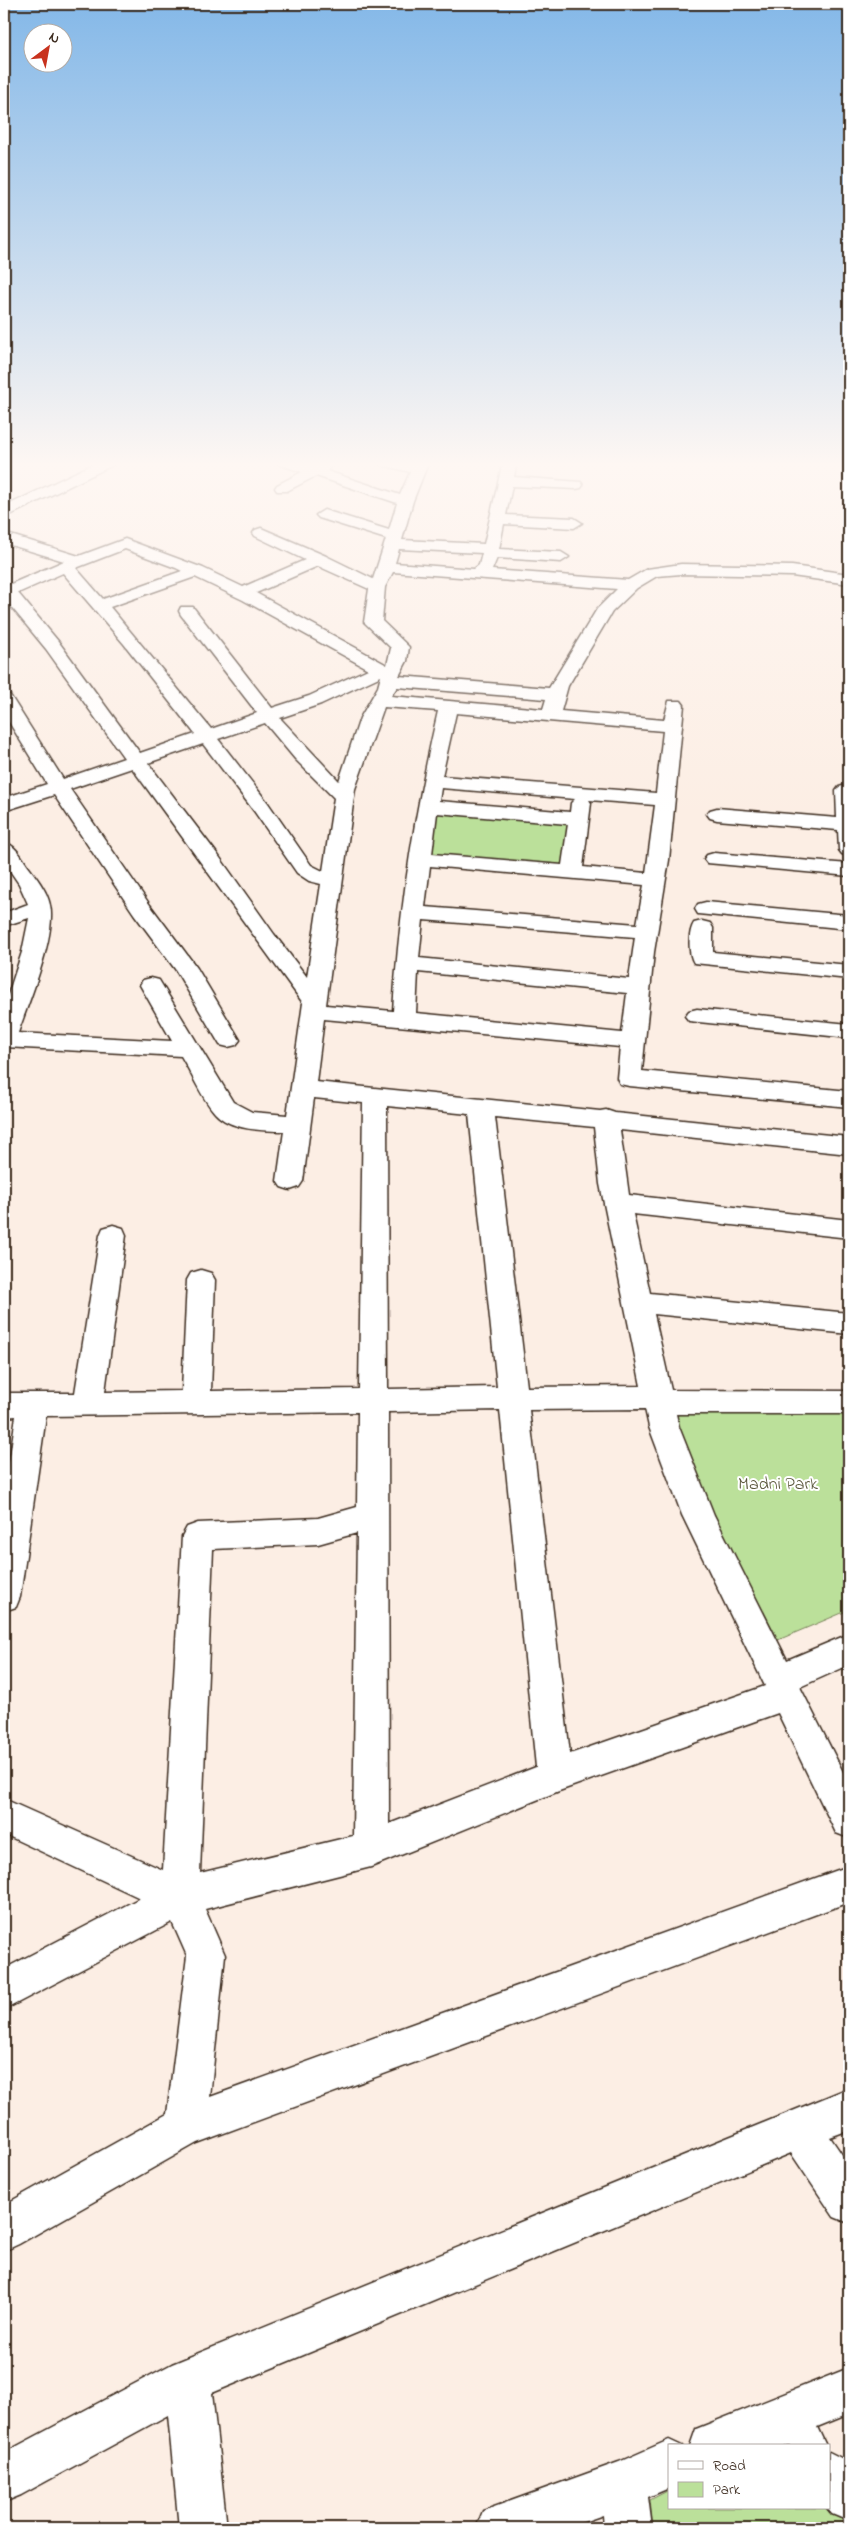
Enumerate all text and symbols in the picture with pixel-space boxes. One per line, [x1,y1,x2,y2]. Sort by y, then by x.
north arrow [22,22,72,72]
text: N [45,27,64,50]
park label: Madni Park [738,1472,818,1498]
legend [668,2444,830,2510]
text: Road [713,2455,746,2477]
text: Park [713,2479,741,2501]

